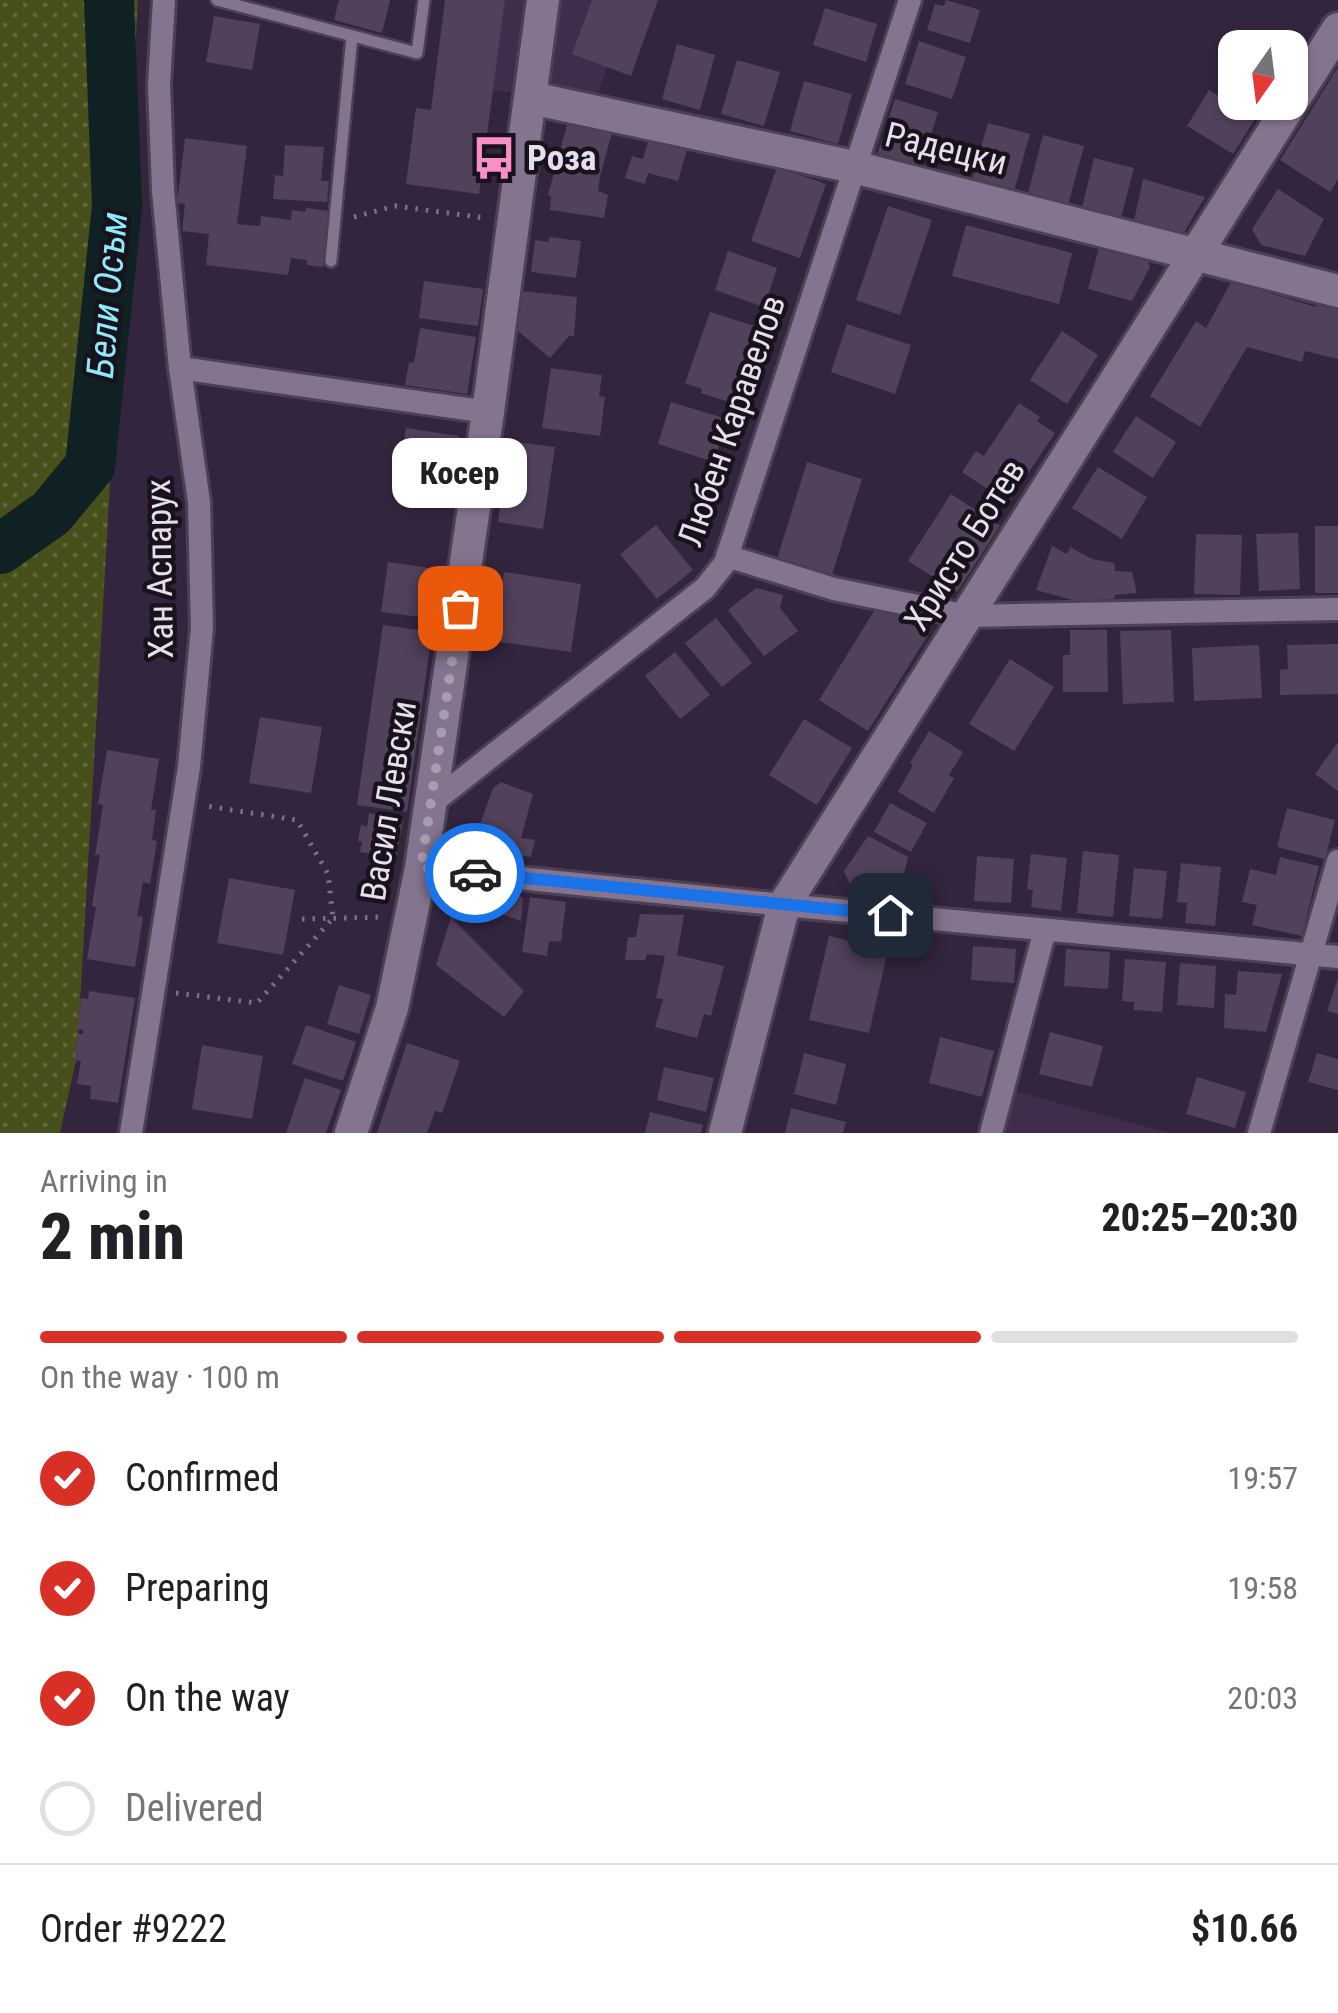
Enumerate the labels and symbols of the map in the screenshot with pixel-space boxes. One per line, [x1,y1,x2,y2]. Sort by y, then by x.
north arrow [1218,30,1308,120]
street label: Радецки [881,114,1011,184]
bus stop icon: Роза [470,134,518,182]
place label: Роза [527,138,596,179]
water label: Бели Осъм [78,210,136,380]
street label: Любен Каравелов [670,290,794,552]
callout: Косер [392,438,528,508]
street label: Христо Ботев [896,452,1034,638]
street label: Хан Аспарух [138,479,182,659]
pin [418,566,503,651]
street label: Васил Левски [353,698,425,904]
courier [425,823,525,923]
pin [848,873,933,958]

